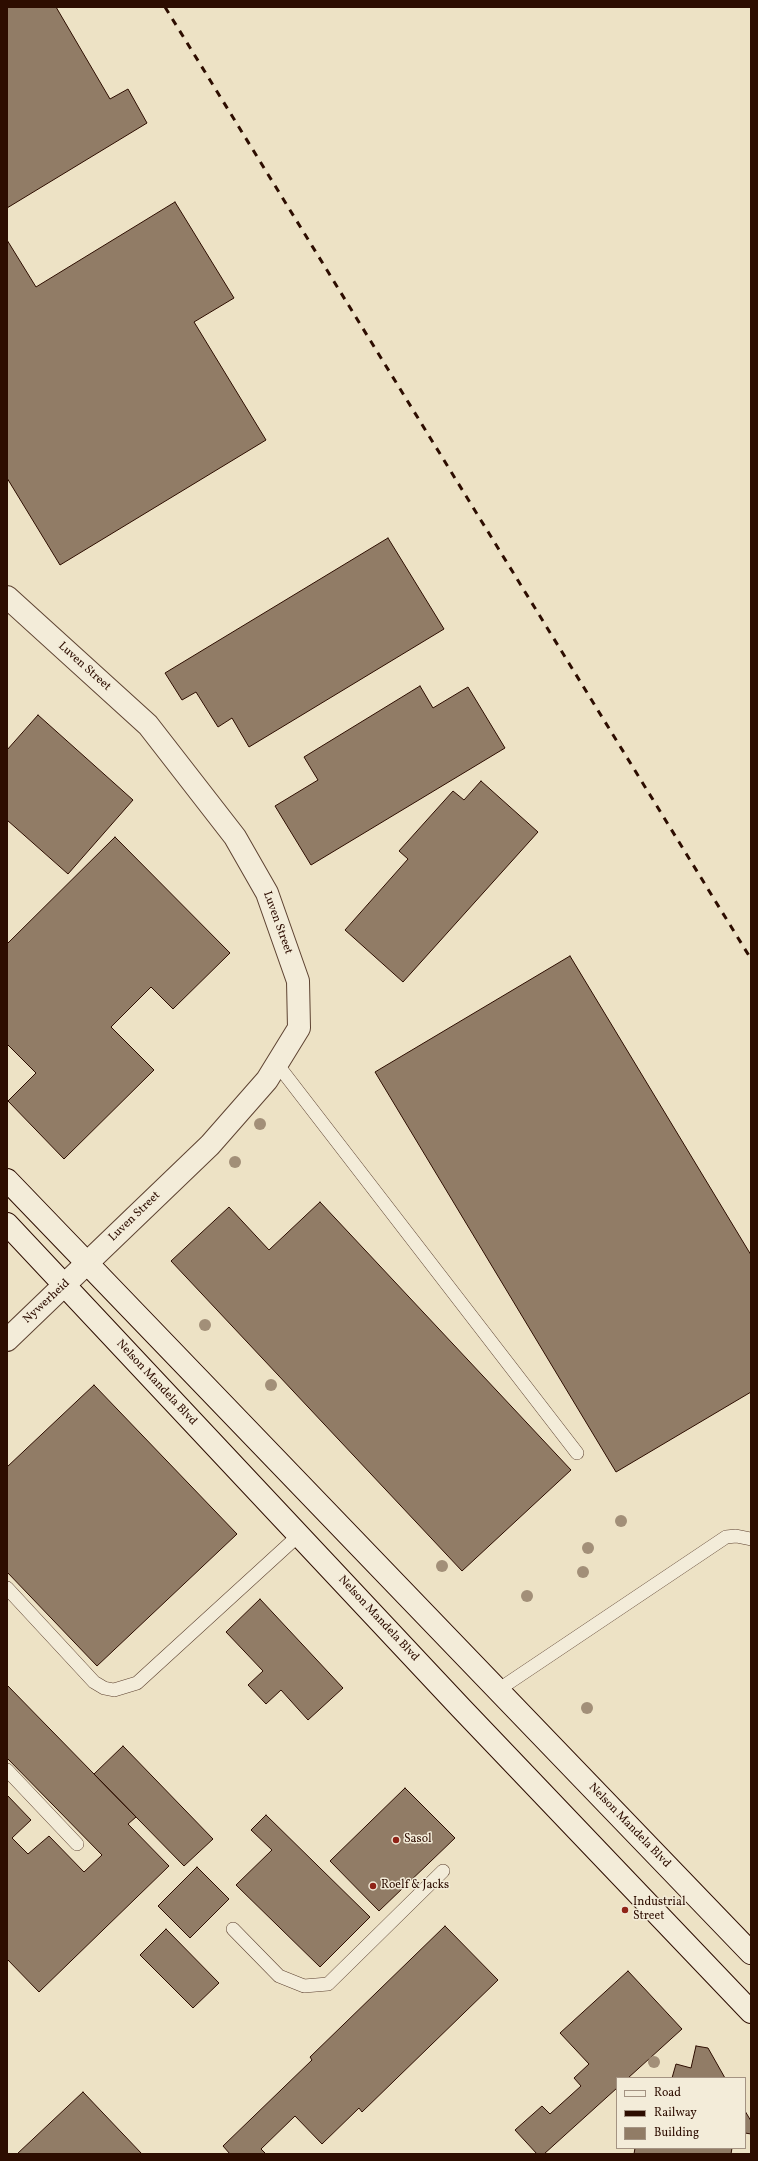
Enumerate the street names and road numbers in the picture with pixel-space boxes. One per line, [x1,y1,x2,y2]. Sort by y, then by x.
street label: Luven Street [55,640,113,694]
street label: Luven Street [259,890,295,956]
street label: Luven Street [106,1189,164,1245]
street label: Nywerheid [21,1277,73,1327]
street label: Nelson Mandela Blvd [113,1337,199,1429]
street label: Nelson Mandela Blvd [335,1573,421,1665]
street label: Nelson Mandela Blvd [585,1781,673,1871]

